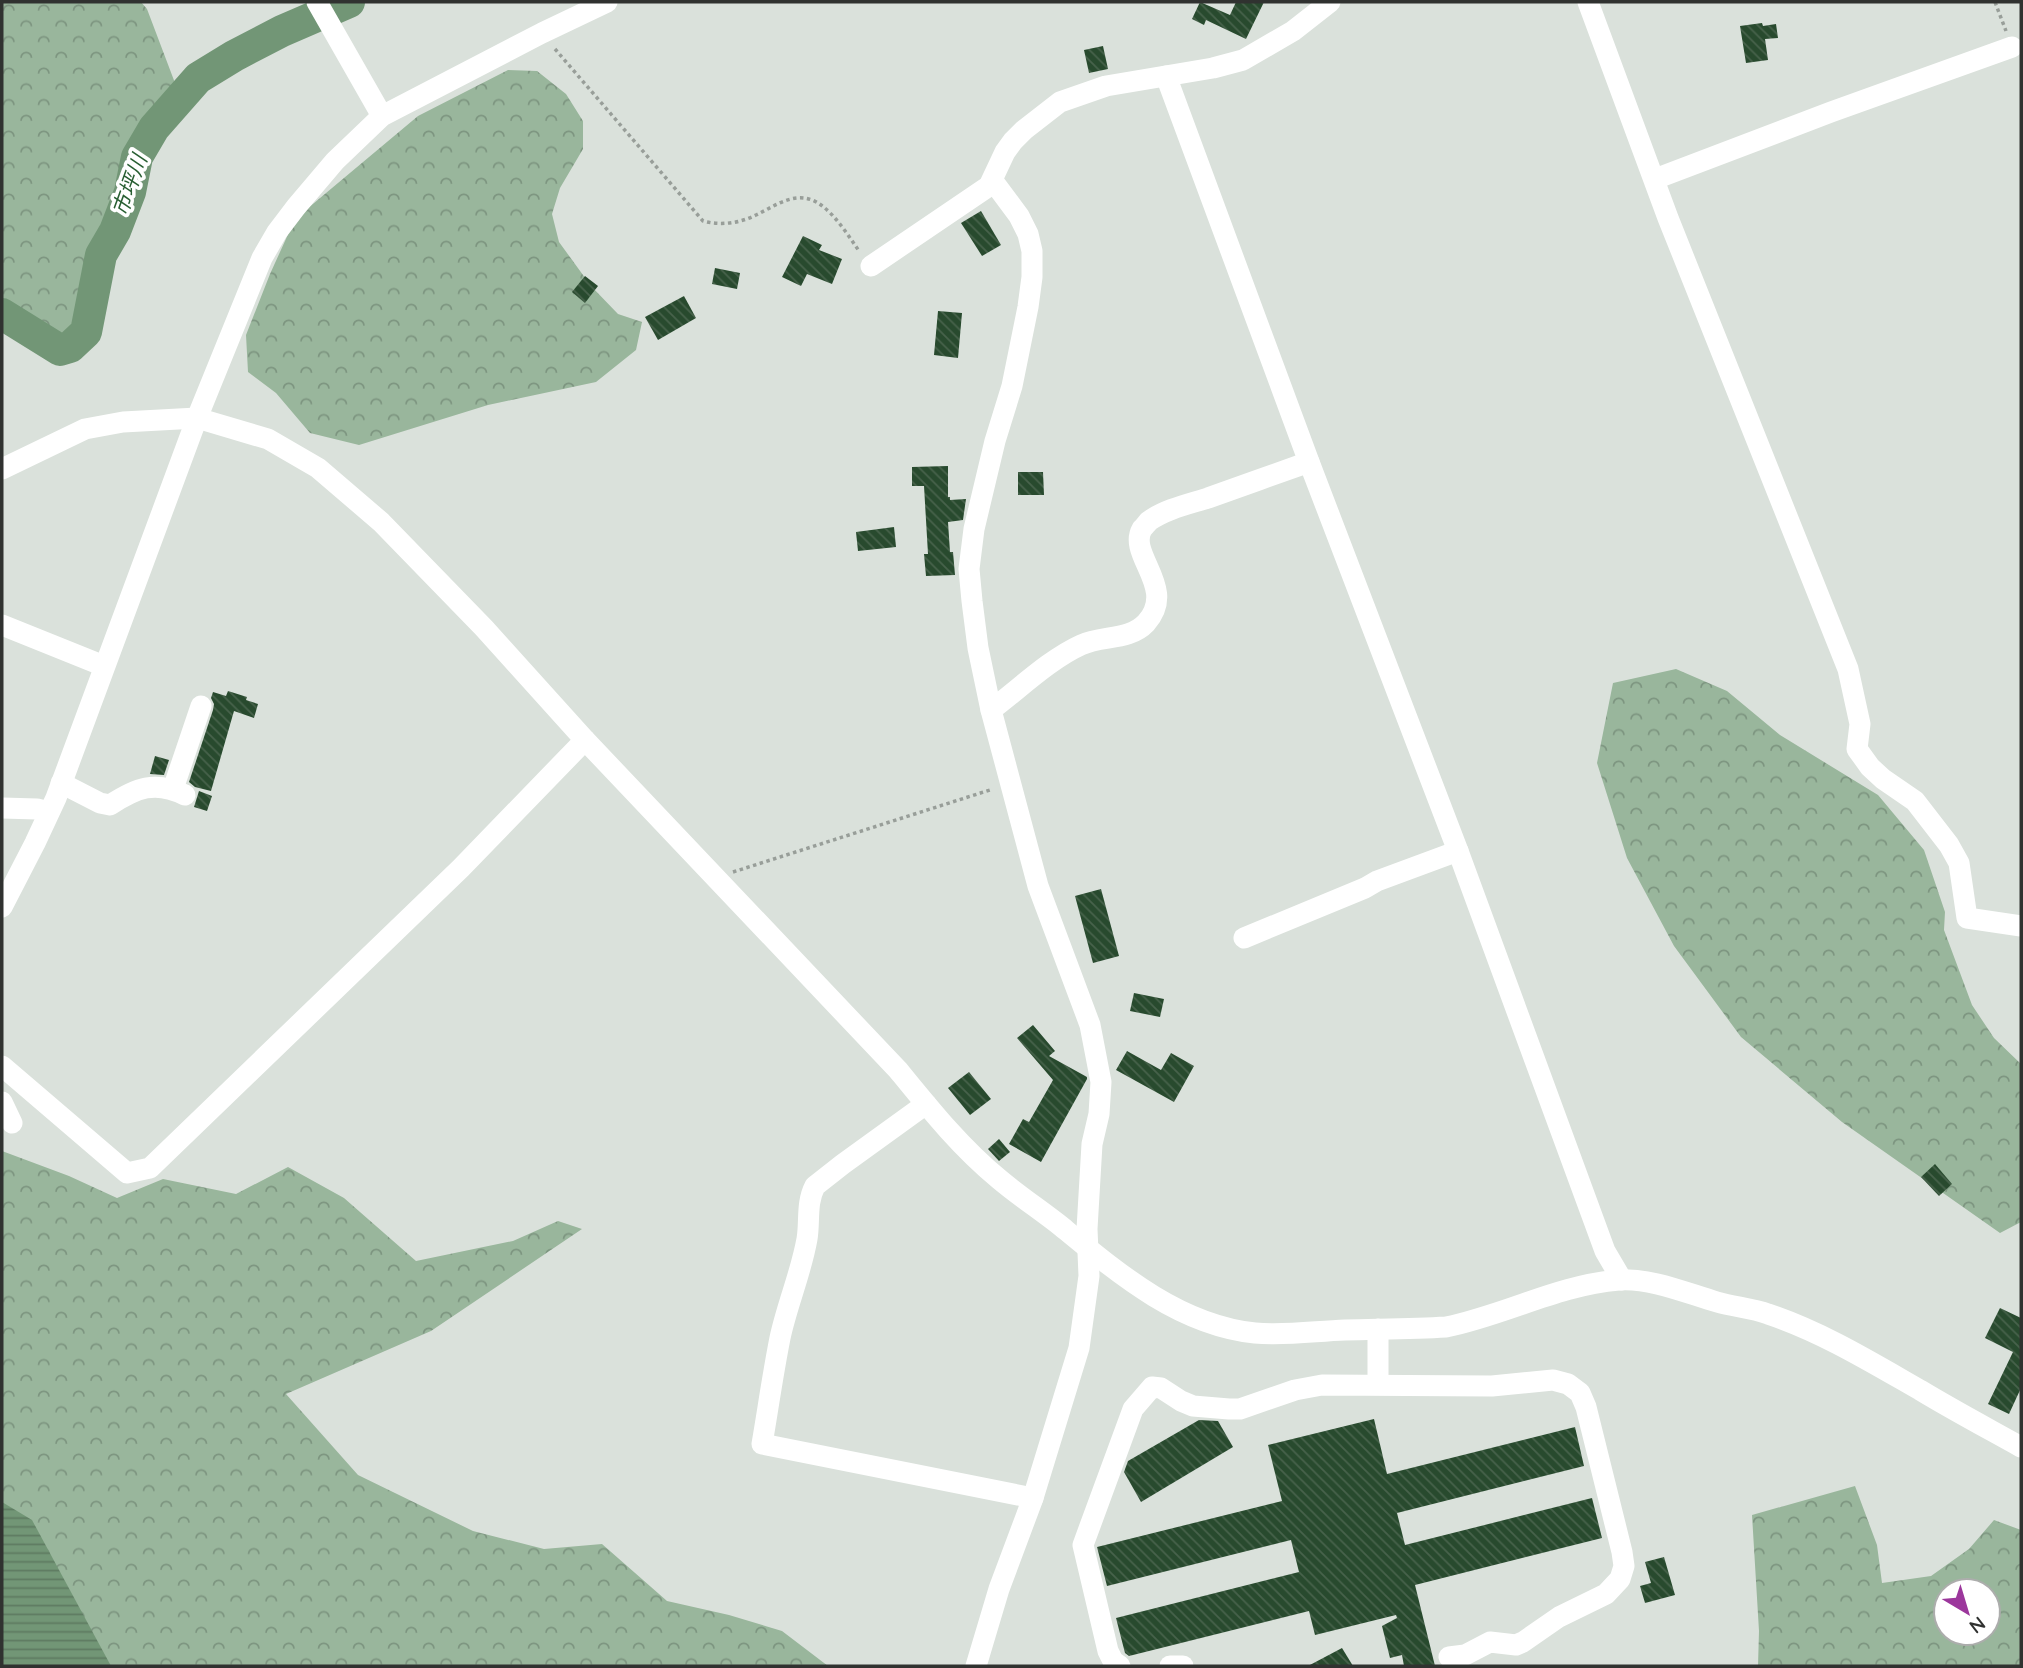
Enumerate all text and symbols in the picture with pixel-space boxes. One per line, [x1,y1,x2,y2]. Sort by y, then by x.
water label: 市坪川 [106,149,153,219]
north arrow [1932,1577,2002,1647]
text: N [1965,1612,1990,1639]

